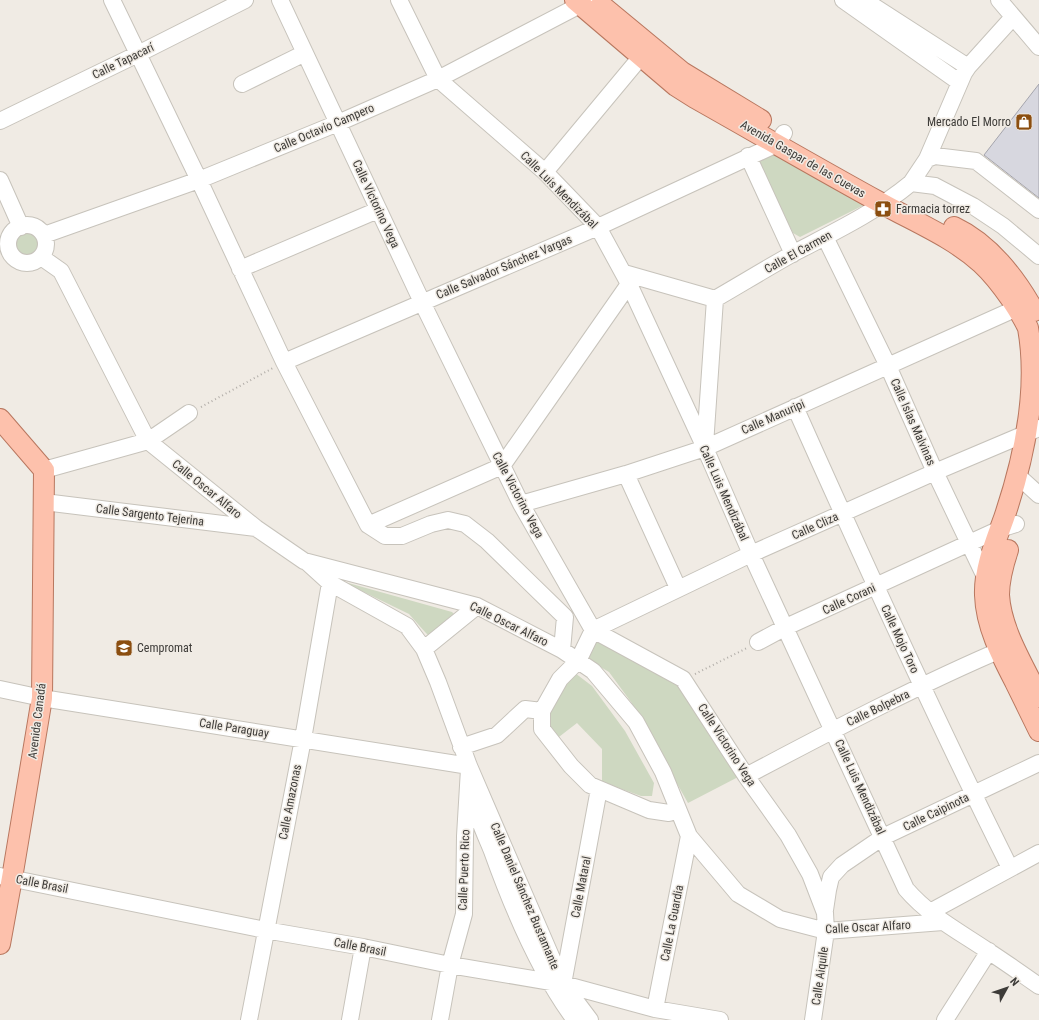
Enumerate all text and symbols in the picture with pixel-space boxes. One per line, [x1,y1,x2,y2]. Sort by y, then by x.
street label: Calle Tapacarí [90,40,157,82]
street label: Calle Octavio Campero [272,101,376,155]
shop icon: Mercado El Morro [1014,112,1034,132]
place label: Mercado El Morro [927,115,1011,129]
street label: Avenida Gaspar de las Cuevas [738,117,868,201]
street label: Calle Luis Mendizábal [518,149,600,231]
street label: Calle Victorino Vega [349,158,403,251]
pharmacy icon: Farmacia torrez [873,199,893,219]
place label: Farmacia torrez [896,202,970,216]
street label: Calle El Carmen [762,228,834,276]
street label: Calle Salvador Sánchez Vargas [434,232,574,302]
street label: Calle Islas Malvinas [887,376,939,468]
street label: Calle Manuripi [739,397,807,437]
street label: Calle Luis Mendizábal [697,443,751,543]
street label: Calle Victorino Vega [489,449,547,541]
street label: Calle Oscar Alfaro [169,457,245,521]
street label: Calle Sargento Tejerina [95,501,205,529]
street label: Calle Cliza [789,509,841,543]
street label: Calle Corani [820,581,878,617]
street label: Calle Oscar Alfaro [467,599,551,649]
street label: Calle Mojo Toro [878,603,922,675]
school or university icon: Cempromat [114,638,134,658]
place label: Cempromat [137,641,193,655]
street label: Avenida Canadá [25,682,49,760]
street label: Calle Bolpebra [844,687,912,729]
street label: Calle Victorino Vega [695,701,759,789]
street label: Calle Paraguay [198,716,270,740]
street label: Calle Luis Mendizábal [832,737,888,837]
street label: Calle Amazonas [276,763,304,841]
street label: Calle Caipinota [901,790,971,834]
street label: Calle Daniel Sánchez Bustamante [488,820,563,972]
street label: Calle Puerto Rico [456,829,472,911]
street label: Calle Mataral [568,855,594,919]
street label: Calle Brasil [15,872,69,896]
street label: Calle La Guardia [658,883,686,962]
street label: Calle Oscar Alfaro [825,918,911,936]
street label: Calle Brasil [333,935,387,959]
street label: Calle Aiquile [809,945,831,1006]
north arrow [987,968,1027,1008]
text: N [1007,975,1022,989]

